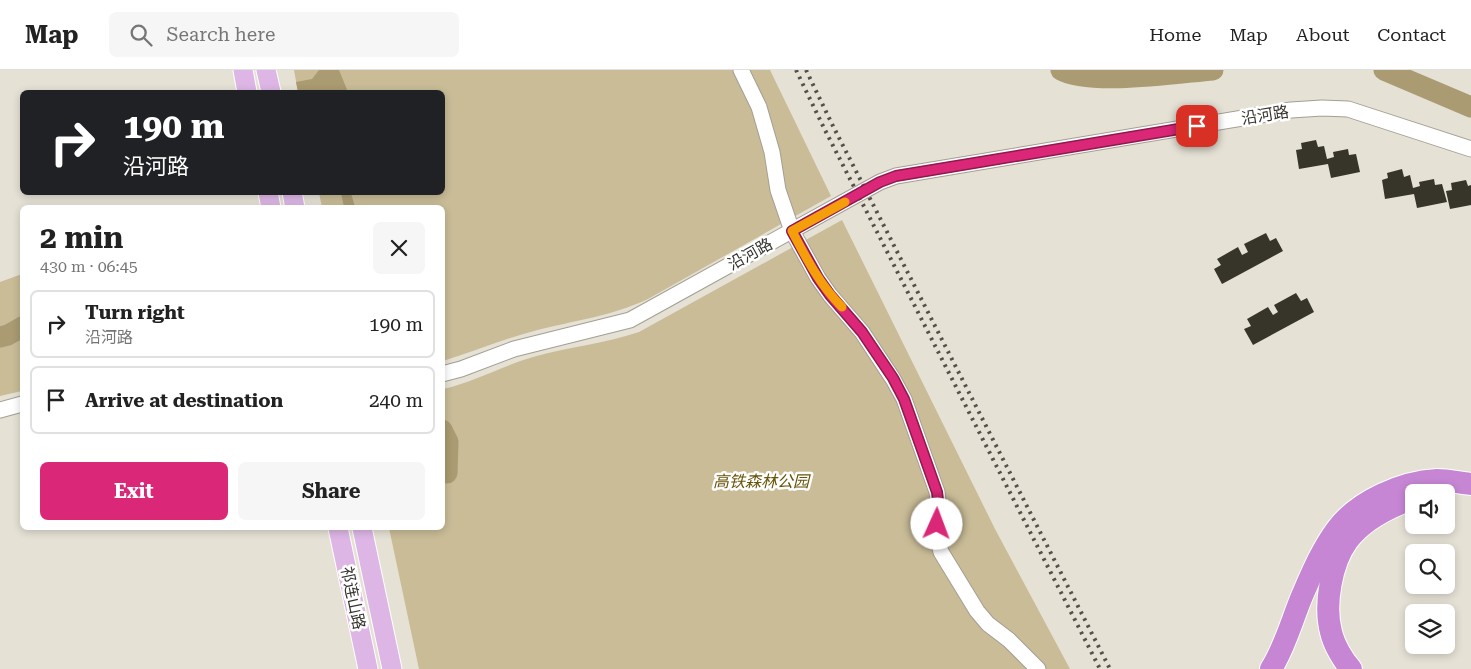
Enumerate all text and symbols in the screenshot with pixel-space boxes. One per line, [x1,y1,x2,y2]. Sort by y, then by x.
search box [109,12,459,57]
text: Map [25,21,79,49]
icon: search [127,21,155,49]
text: Search here [167,23,275,46]
text: Home [1149,24,1201,45]
text: Map [1229,24,1268,45]
text: About [1296,24,1349,45]
text: Contact [1377,24,1446,45]
street label: 沿河路 [1240,102,1290,128]
pin [1176,105,1218,147]
text: 190 m [123,106,224,147]
icon: right [40,110,105,175]
icon: arrive [1183,112,1211,140]
text: 沿河路 [123,154,189,179]
text: 2 min [40,220,123,255]
button: close [373,222,425,274]
street label: 沿河路 [724,234,776,274]
text: 430 m · 06:45 [40,257,138,276]
text: Turn right [85,301,185,324]
icon: right [42,310,70,338]
text: 190 m [369,313,423,336]
text: 沿河路 [85,328,133,347]
icon: arrive [42,386,70,414]
text: Arrive at destination [85,389,283,412]
text: 240 m [369,389,423,412]
button: Exit [40,462,228,520]
button: Share [238,462,425,520]
park label: 高铁森林公园 [713,472,811,491]
map controls [1405,484,1455,654]
button: sound [1405,484,1455,534]
position arrow [910,497,962,549]
button: search [1405,544,1455,594]
street label: 祁连山路 [337,565,369,631]
button: layers [1405,604,1455,654]

